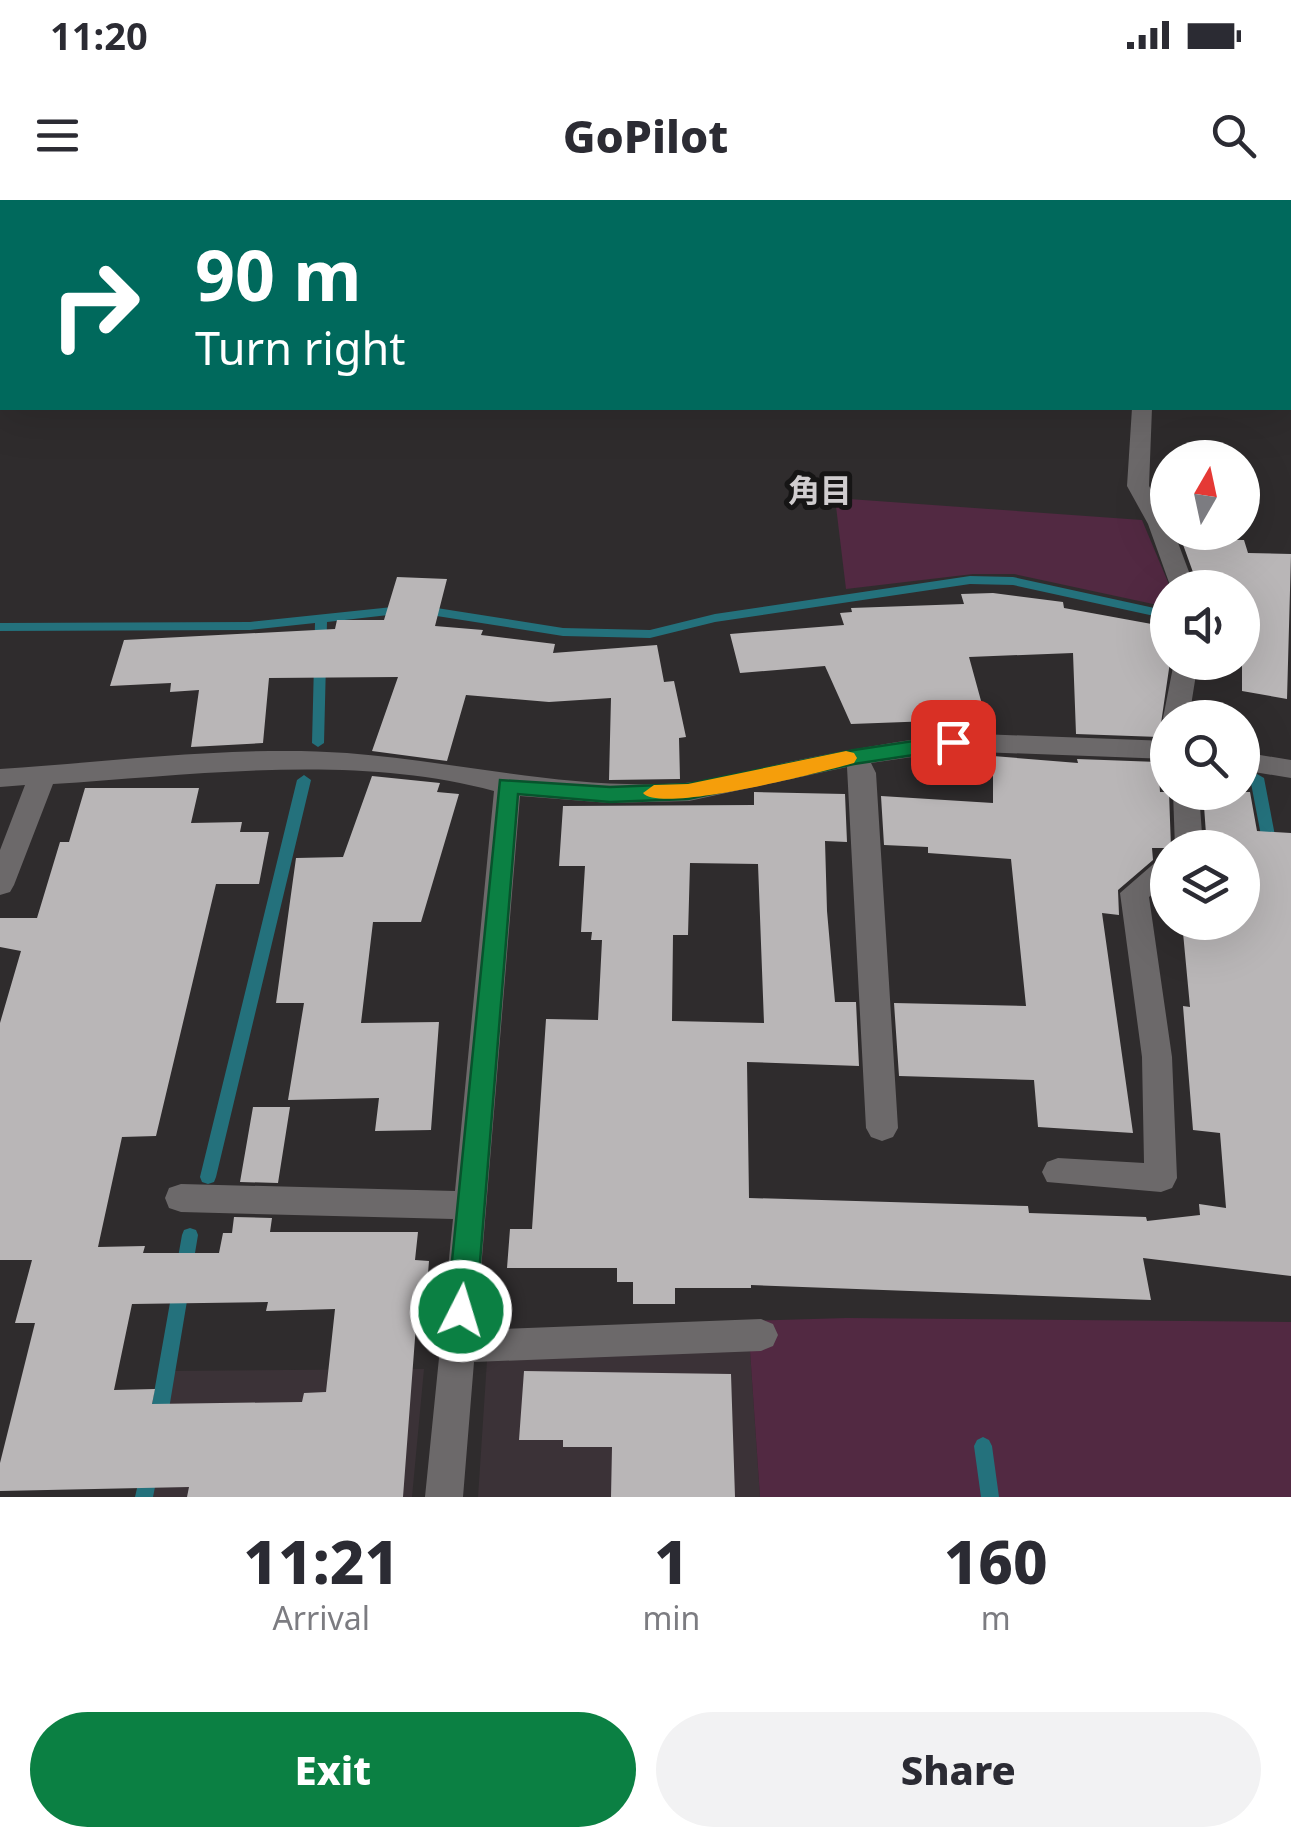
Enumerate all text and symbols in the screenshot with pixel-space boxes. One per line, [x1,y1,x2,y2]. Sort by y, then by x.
text: 11:20 [50,9,148,61]
text: GoPilot [563,105,728,166]
icon: menu [30,108,85,163]
icon: search [1206,108,1261,163]
text: 90 m [195,226,362,322]
icon: right [30,240,160,370]
text: Turn right [195,317,406,378]
north arrow [1150,440,1260,550]
map controls [1150,440,1260,940]
district label: 角目 [788,468,852,511]
button: sound [1150,570,1260,680]
pin [911,700,996,785]
button: search [1150,700,1260,810]
icon: arrive [926,715,981,770]
button: layers [1150,830,1260,940]
position arrow [409,1259,513,1363]
text: 11:21 [243,1520,399,1602]
text: 1 [654,1520,689,1602]
text: 160 [944,1520,1048,1602]
text: Arrival [272,1596,370,1639]
text: min [642,1596,700,1639]
text: m [981,1596,1011,1639]
button: Exit [30,1712,636,1827]
button: Share [656,1712,1261,1827]

